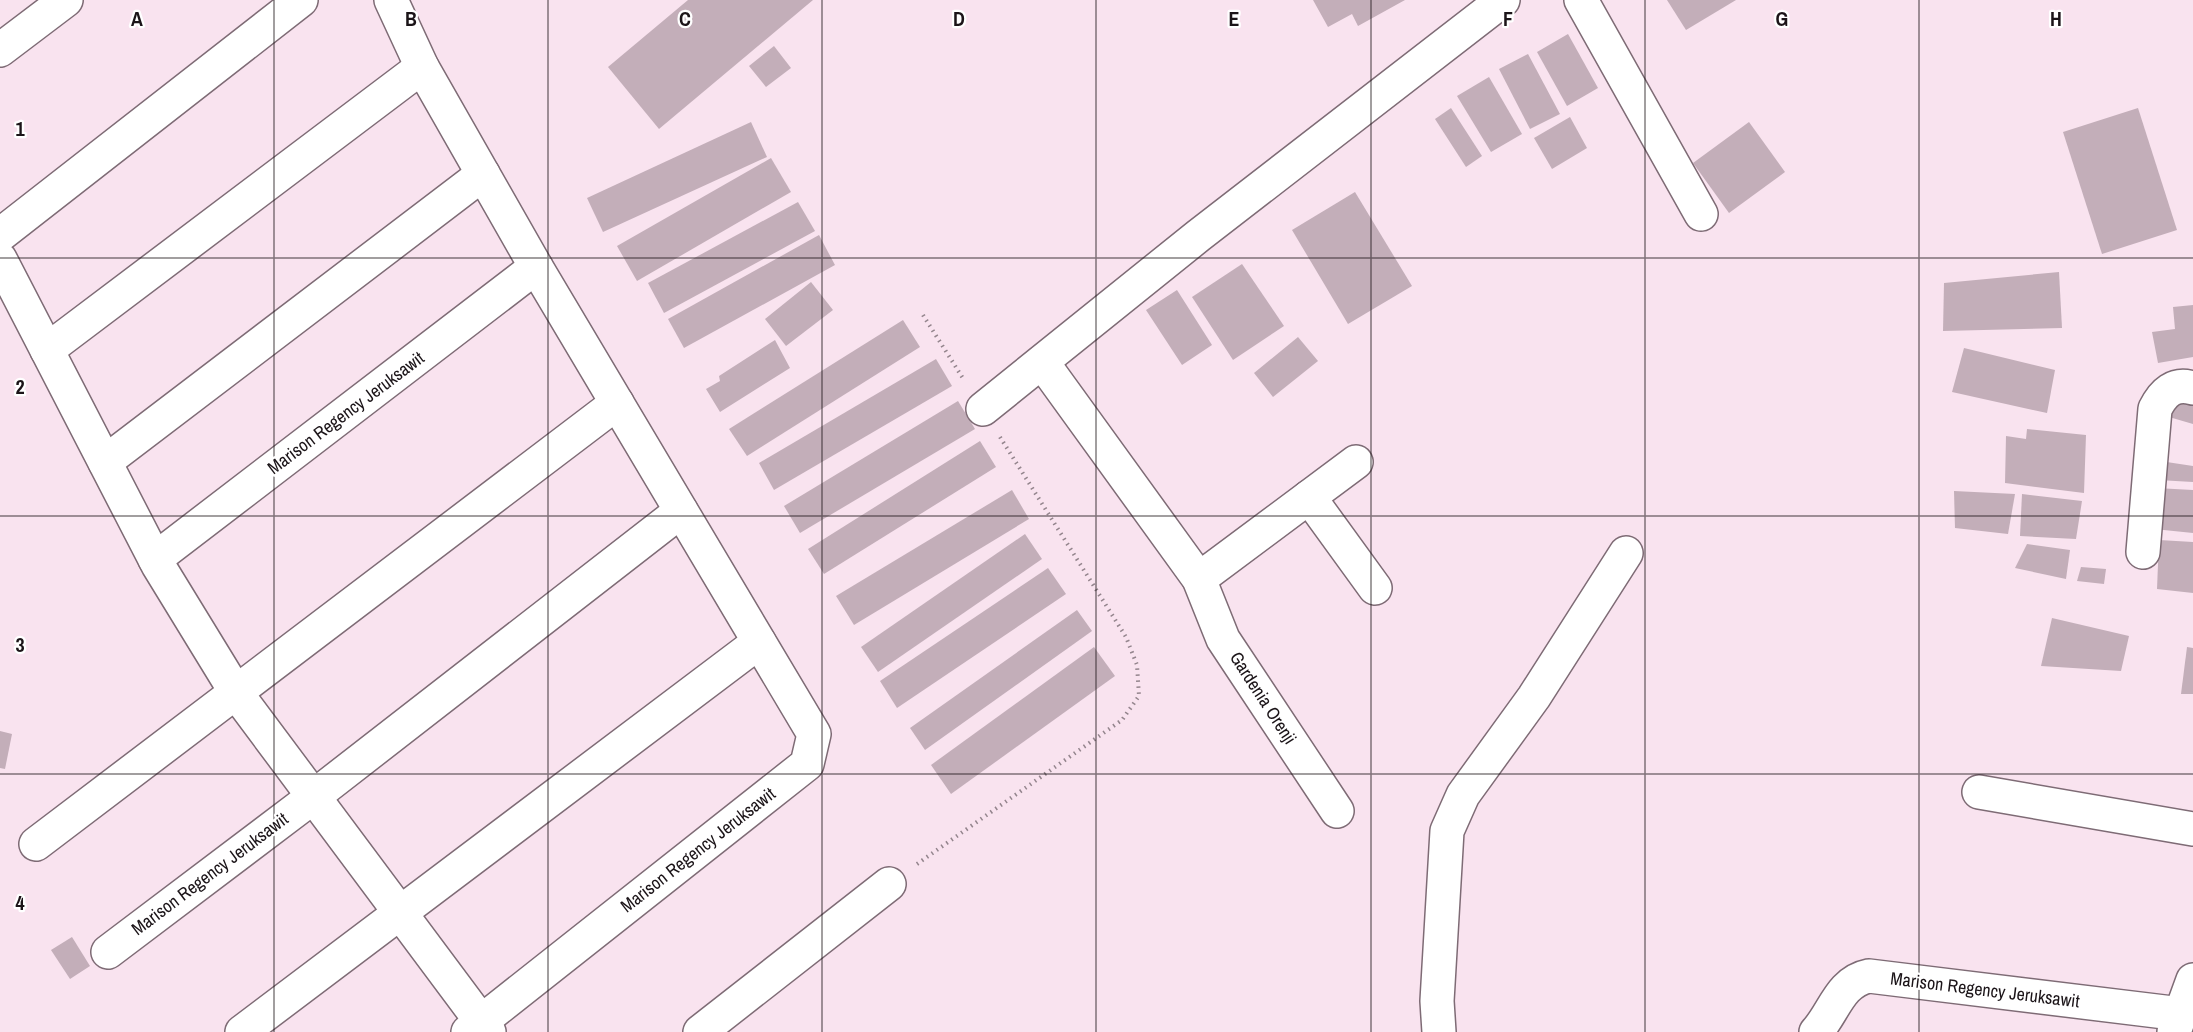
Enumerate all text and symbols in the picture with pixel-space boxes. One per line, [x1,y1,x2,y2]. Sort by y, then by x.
text: A [131,5,143,32]
text: B [405,5,417,32]
text: C [679,5,691,32]
text: D [953,5,965,32]
text: E [1229,5,1240,32]
text: F [1503,5,1513,32]
text: G [1776,5,1788,32]
text: H [2050,5,2062,32]
text: 1 [15,115,25,142]
street label: Marison Regency Jeruksawit [262,345,429,480]
text: 2 [15,373,25,400]
text: 3 [15,631,25,658]
street label: Gardenia Orenji [1224,647,1303,749]
street label: Marison Regency Jeruksawit [615,781,780,918]
street label: Marison Regency Jeruksawit [126,806,293,941]
text: 4 [15,889,25,916]
street label: Marison Regency Jeruksawit [1889,965,2081,1014]

